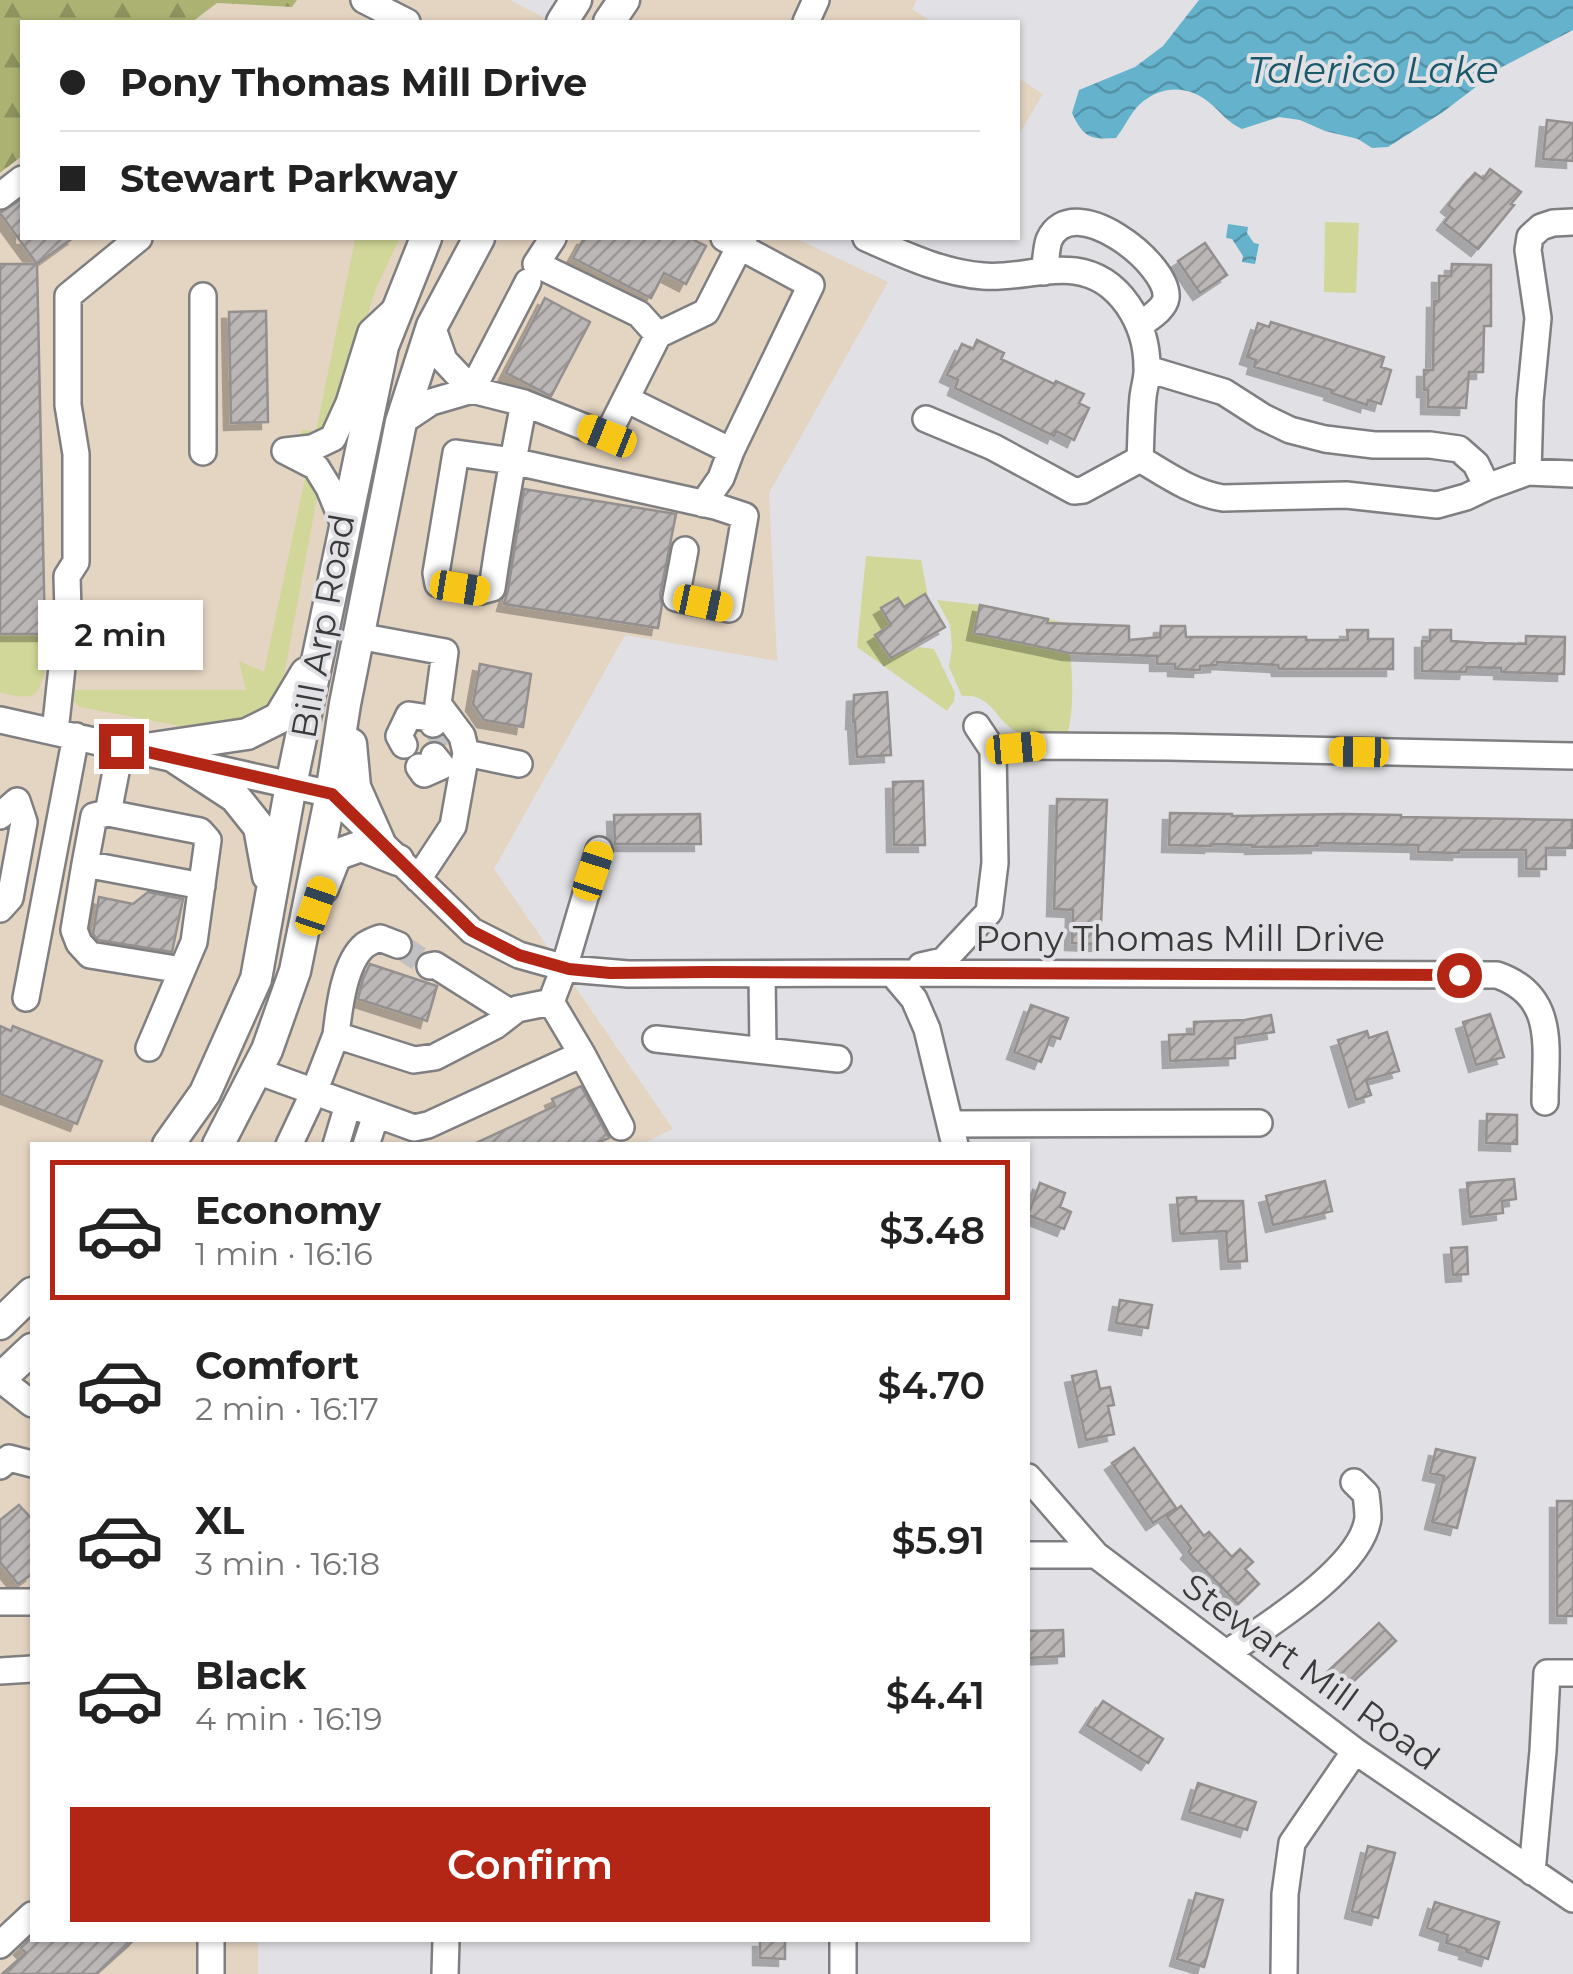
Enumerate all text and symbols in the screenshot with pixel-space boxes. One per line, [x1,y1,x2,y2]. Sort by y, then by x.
water label: Talerico Lake [1247,46,1499,93]
text: Pony Thomas Mill Drive [120,59,587,106]
text: Stewart Parkway [120,155,457,202]
car [574,411,640,461]
street label: Bill Arp Road [282,510,363,741]
car [428,568,492,608]
car [671,582,735,624]
callout: 2 min [38,601,204,671]
text: 2 min [74,615,167,654]
route end [99,724,144,769]
car [985,730,1047,766]
car [1329,736,1389,768]
car [569,838,617,904]
car [292,873,340,939]
street label: Pony Thomas Mill Drive [975,917,1385,960]
route start [1437,953,1482,998]
icon: car [75,1185,165,1275]
text: Economy [195,1187,381,1234]
text: $3.48 [879,1207,985,1254]
text: 1 min · 16:16 [195,1234,373,1273]
icon: car [75,1340,165,1430]
text: Comfort [195,1342,359,1389]
text: $4.70 [878,1362,985,1409]
text: 2 min · 16:17 [195,1389,379,1428]
icon: car [75,1495,165,1585]
text: XL [195,1497,244,1544]
text: $5.91 [891,1517,985,1564]
text: 3 min · 16:18 [195,1544,380,1583]
street label: Stewart Mill Road [1175,1564,1448,1779]
icon: car [75,1650,165,1740]
text: Black [195,1652,306,1699]
text: $4.41 [886,1672,985,1719]
text: 4 min · 16:19 [195,1699,382,1738]
button: Confirm [70,1807,990,1922]

